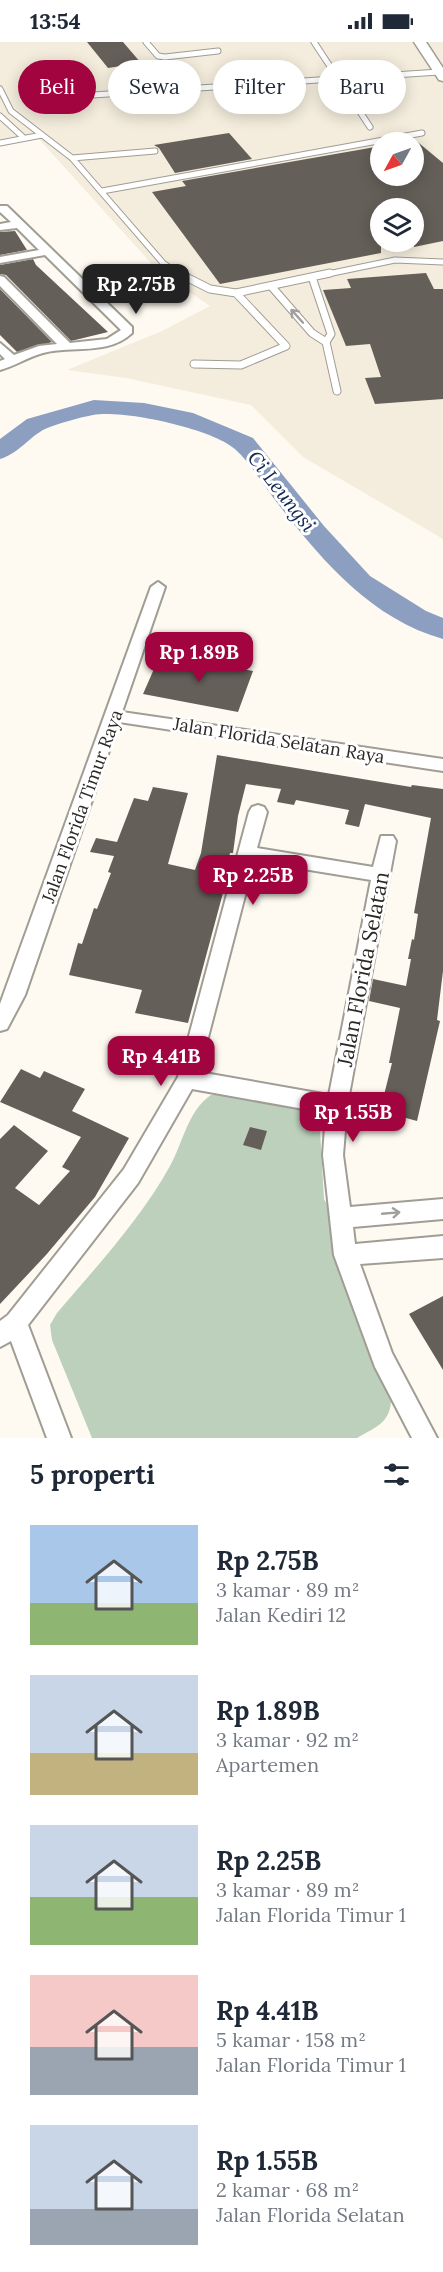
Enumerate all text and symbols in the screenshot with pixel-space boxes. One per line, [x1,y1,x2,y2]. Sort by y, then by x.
text: 13:54 [30,7,81,35]
chip: Beli [18,60,96,114]
chip: Sewa [108,60,201,114]
chip: Filter [213,60,306,114]
chip: Baru [318,60,406,114]
north arrow [370,132,424,186]
map controls [370,132,424,252]
button: layers [370,198,424,252]
pin: Rp 2.75B [74,264,198,315]
text: Rp 2.75B [96,271,176,296]
one-way arrow [290,308,304,323]
water label: Ci Leungsi [243,445,322,537]
pin: Rp 1.89B [137,632,261,683]
text: Rp 1.89B [159,639,239,664]
street label: Jalan Florida Timur Raya [36,706,128,907]
street label: Jalan Florida Selatan Raya [171,712,386,768]
pin: Rp 2.25B [191,855,315,906]
text: Rp 2.25B [213,862,293,887]
street label: Jalan Florida Selatan [331,869,395,1070]
pin: Rp 4.41B [99,1036,223,1087]
text: Rp 4.41B [122,1043,200,1068]
pin: Rp 1.55B [291,1092,415,1143]
text: Rp 1.55B [314,1099,392,1124]
one-way arrow [381,1207,401,1218]
text: 5 properti [30,1458,155,1491]
icon: filters [380,1458,413,1491]
text: Rp 2.75B [216,1544,319,1577]
icon: home [78,1549,150,1621]
text: 3 kamar · 89 m² [216,1577,359,1602]
text: Jalan Kediri 12 [216,1602,346,1627]
text: Rp 1.89B [216,1694,320,1727]
icon: home [78,1699,150,1771]
text: 3 kamar · 92 m² [216,1727,359,1752]
text: Apartemen [216,1752,319,1777]
text: Rp 2.25B [216,1844,321,1877]
icon: home [78,1849,150,1921]
text: 3 kamar · 89 m² [216,1877,359,1902]
text: Jalan Florida Timur 1 [216,1902,406,1927]
text: Rp 4.41B [216,1994,318,2027]
icon: home [78,1999,150,2071]
text: 5 kamar · 158 m² [216,2027,366,2052]
text: Jalan Florida Timur 1 [216,2052,406,2077]
text: Rp 1.55B [216,2144,318,2177]
icon: home [78,2149,150,2221]
text: 2 kamar · 68 m² [216,2177,359,2202]
text: Jalan Florida Selatan [216,2202,405,2227]

